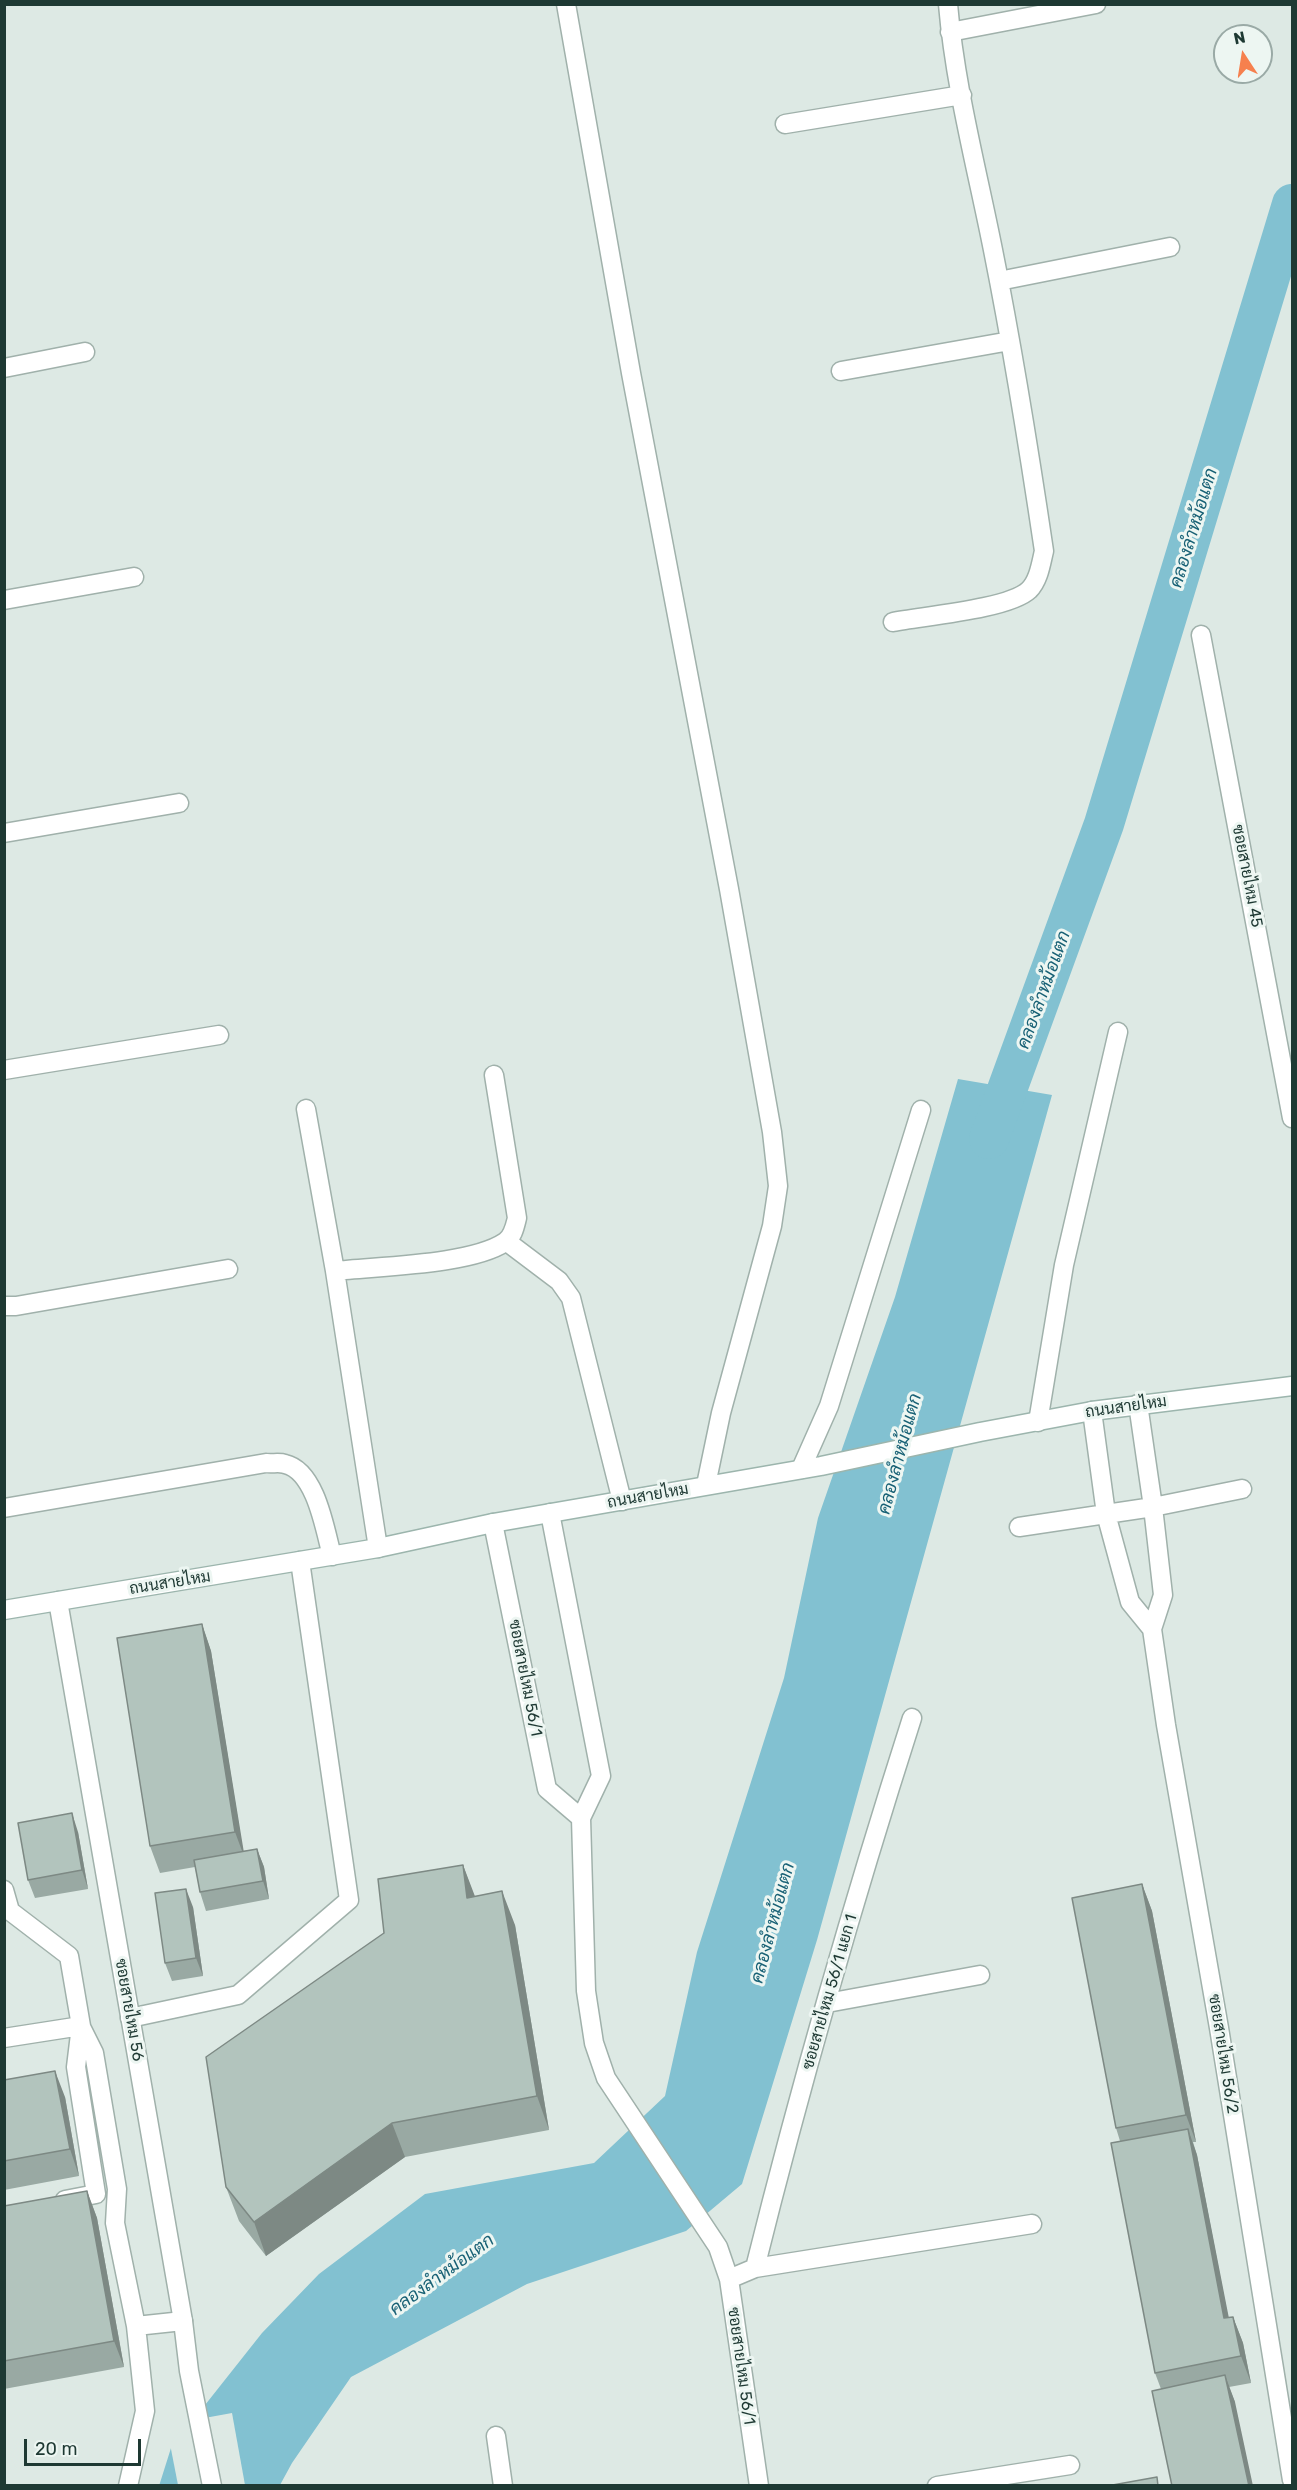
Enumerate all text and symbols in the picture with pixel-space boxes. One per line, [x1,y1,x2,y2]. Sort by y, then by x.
north arrow [1213,24,1273,84]
text: N [1232,27,1247,48]
water label: คลองลำหม้อแตก [1166,466,1222,590]
street label: ซอยสายไหม 45 [1228,823,1266,929]
water label: คลองลำหม้อแตก [1013,928,1075,1052]
water label: คลองลำหม้อแตก [874,1391,926,1517]
street label: ถนนสายไหม [1084,1392,1168,1422]
street label: ถนนสายไหม [606,1479,690,1513]
street label: ถนนสายไหม [128,1567,212,1599]
street label: ซอยสายไหม 56/1 [504,1618,546,1738]
water label: คลองลำหม้อแตก [747,1860,799,1986]
street label: ซอยสายไหม 56/1 แยก 1 [799,1912,861,2072]
street label: ซอยสายไหม 56 [111,1957,147,2063]
street label: ซอยสายไหม 56/2 [1204,1993,1242,2115]
water label: คลองลำหม้อแตก [385,2230,499,2320]
street label: ซอยสายไหม 56/1 [723,2306,759,2426]
scale bar [27,2427,144,2465]
text: 20 m [35,2438,77,2460]

